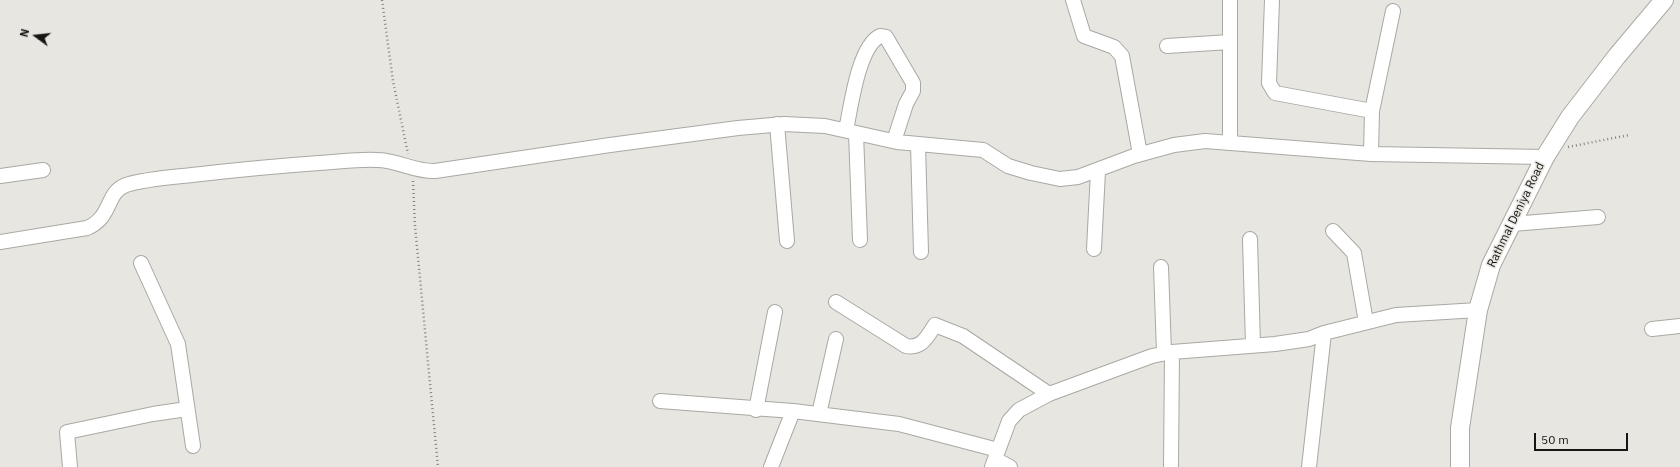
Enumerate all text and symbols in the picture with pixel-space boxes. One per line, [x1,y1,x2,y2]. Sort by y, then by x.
north arrow [16,16,56,56]
text: N [17,27,32,39]
street label: Rathmal Deniya Road [1484,160,1548,270]
scale bar [1536,425,1630,451]
text: 50 m [1541,432,1569,447]

